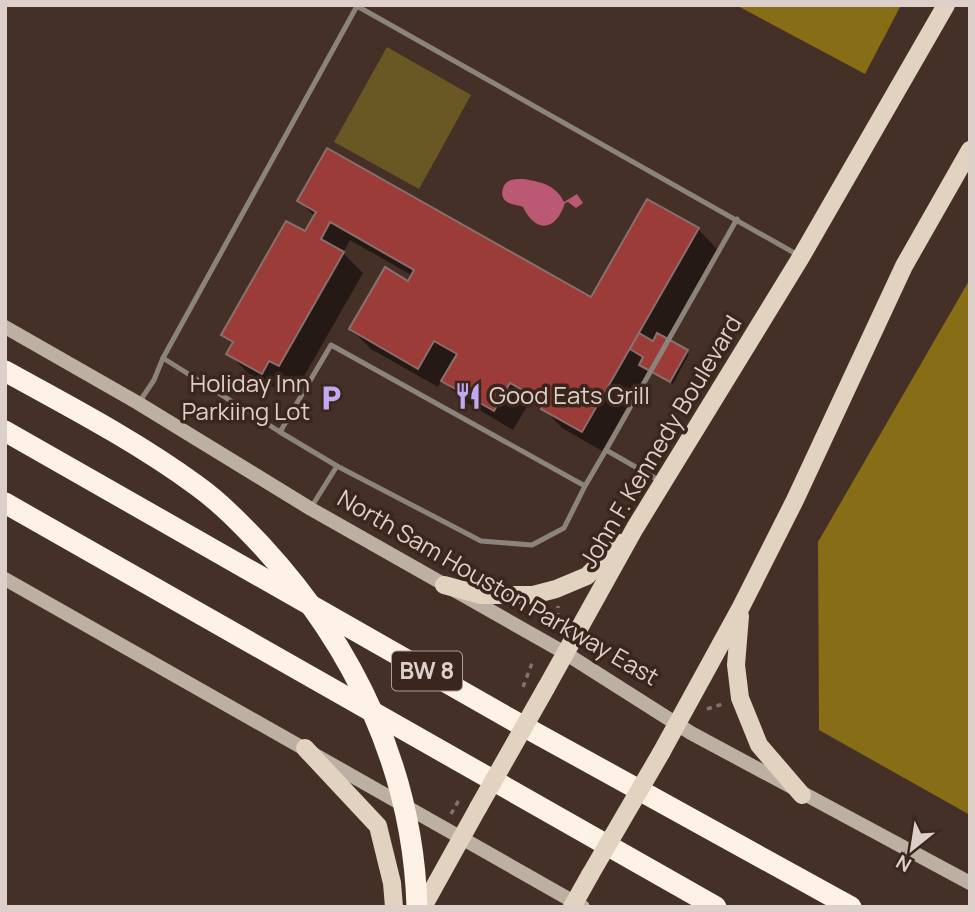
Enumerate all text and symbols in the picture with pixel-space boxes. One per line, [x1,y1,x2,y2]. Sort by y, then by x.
street label: John F. Kennedy Boulevard [571,309,748,574]
place label: Holiday Inn Parkiing Lot [182,366,310,427]
place label: Good Eats Grill [489,378,650,411]
restaurant icon: Good Eats Grill [453,381,483,411]
parking icon: Holiday Inn Parkiing Lot [316,383,346,413]
street label: North Sam Houston Parkway East [332,481,665,692]
road number: BW 8 [392,652,462,691]
north arrow [877,814,947,884]
text: N [891,849,916,878]

